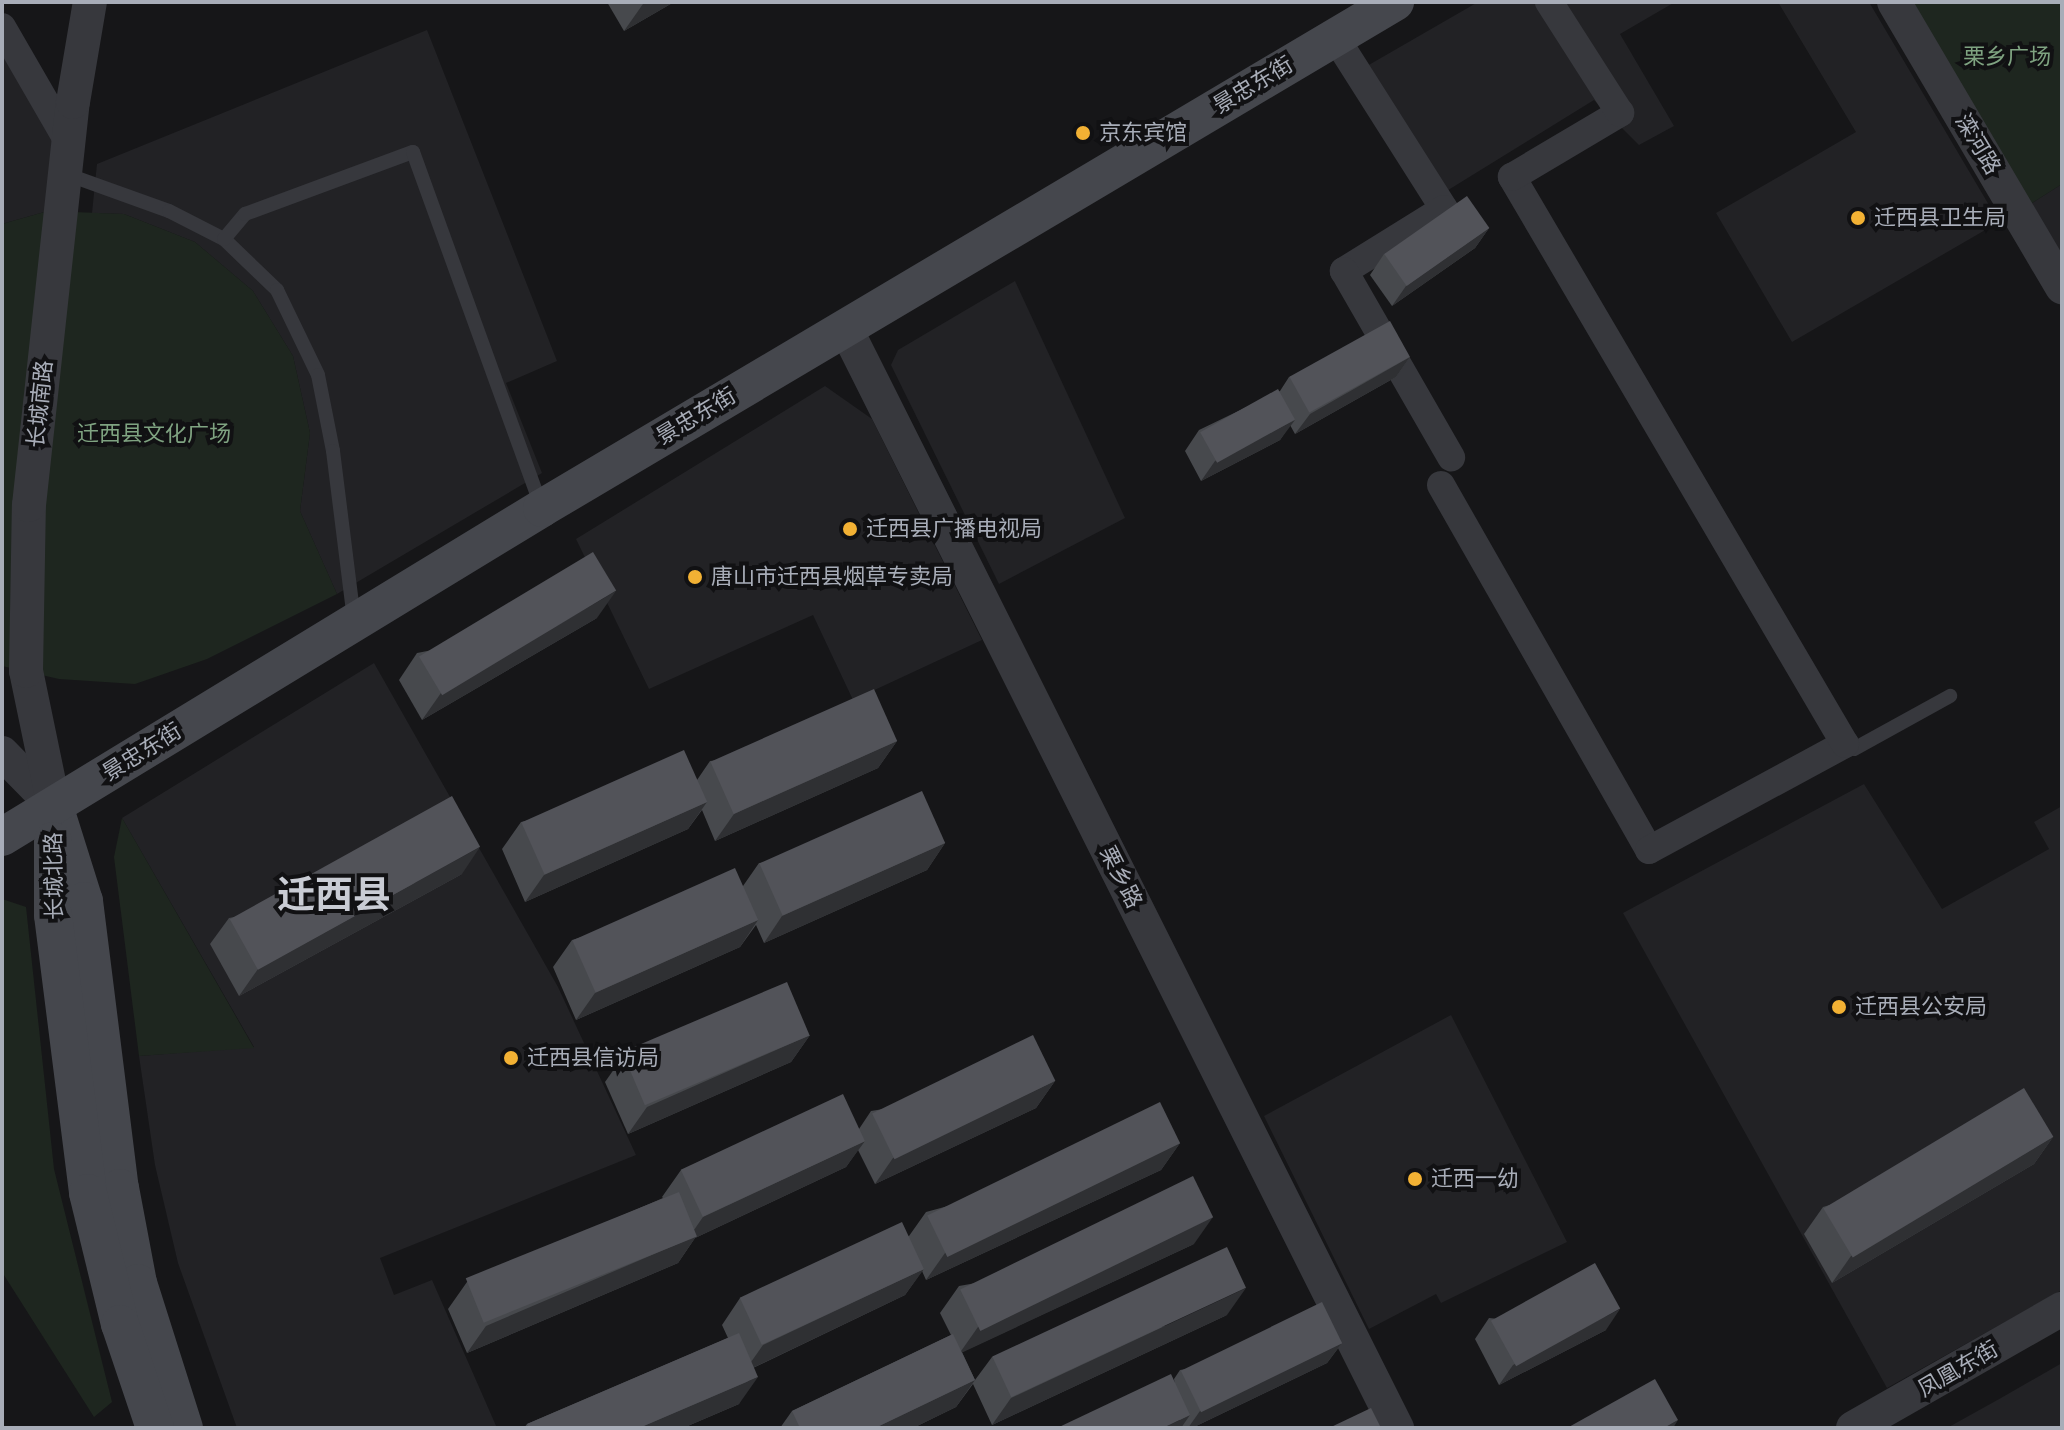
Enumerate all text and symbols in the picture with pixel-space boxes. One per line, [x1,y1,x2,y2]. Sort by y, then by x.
park label: 栗乡广场 [1963,44,2051,70]
street label: 景忠东街 [1208,51,1298,119]
street label: 滦河路 [1950,109,2006,179]
place label: 京东宾馆 [1099,120,1187,146]
marker: 京东宾馆 [1074,124,1092,142]
place label: 迁西县卫生局 [1874,205,2006,231]
marker: 迁西县卫生局 [1849,209,1867,227]
street label: 长城南路 [22,359,58,449]
street label: 景忠东街 [651,382,741,450]
park label: 迁西县文化广场 [77,421,231,447]
place label: 迁西县广播电视局 [866,516,1042,542]
marker: 迁西县广播电视局 [841,520,859,538]
place label: 唐山市迁西县烟草专卖局 [711,564,953,590]
marker: 唐山市迁西县烟草专卖局 [686,568,704,586]
street label: 景忠东街 [98,717,186,787]
street label: 长城北路 [40,832,68,920]
street label: 栗乡路 [1094,842,1148,912]
district label: 迁西县 [277,873,391,919]
place label: 迁西县公安局 [1855,994,1987,1020]
marker: 迁西县公安局 [1830,998,1848,1016]
place label: 迁西县信访局 [527,1045,659,1071]
marker: 迁西县信访局 [502,1049,520,1067]
place label: 迁西一幼 [1431,1166,1519,1192]
marker: 迁西一幼 [1406,1170,1424,1188]
street label: 凤凰东街 [1913,1336,2003,1402]

